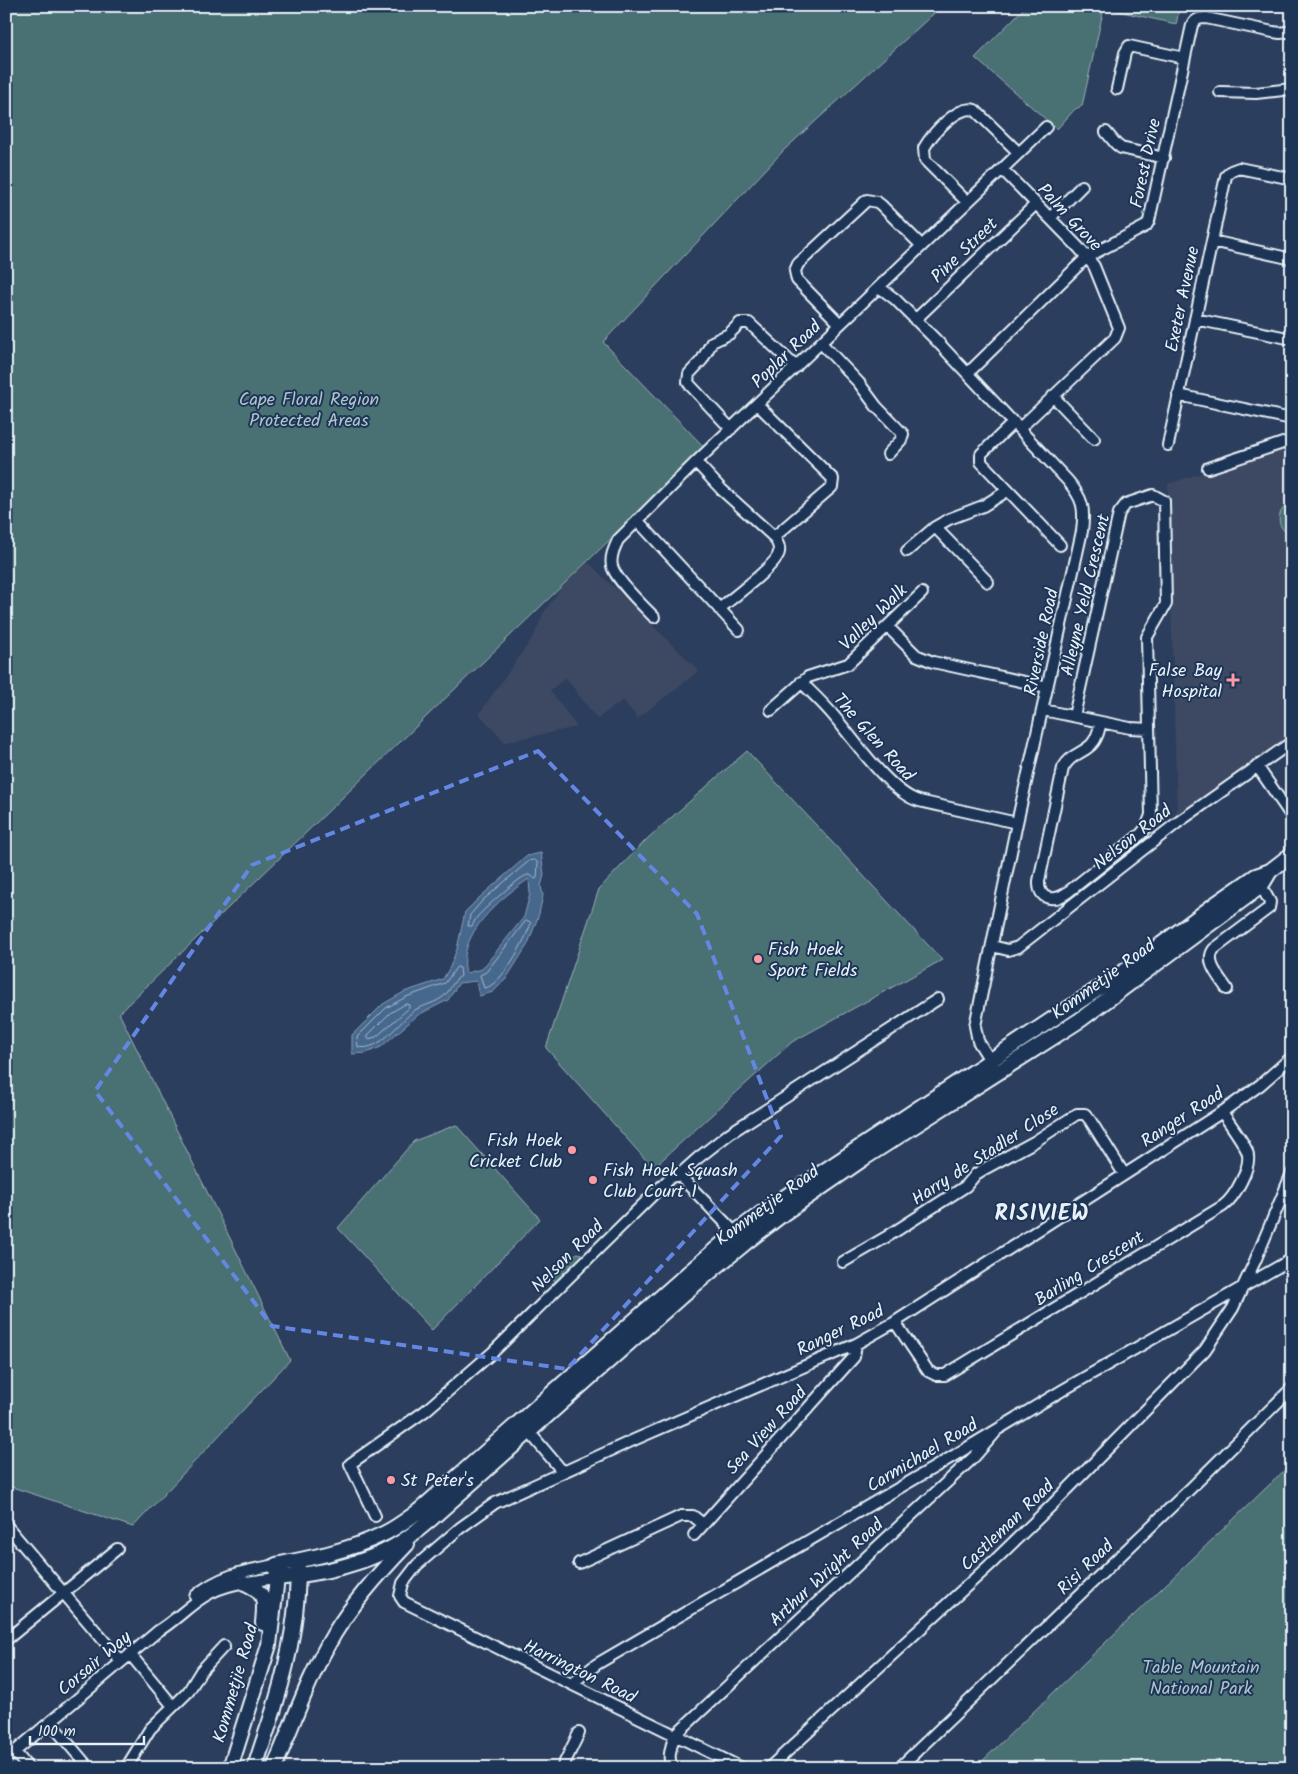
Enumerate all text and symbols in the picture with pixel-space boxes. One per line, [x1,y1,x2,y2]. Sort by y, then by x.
street label: Forest Drive [1123,116,1170,211]
street label: Palm Grove [1029,177,1108,259]
street label: Pine Street [925,211,1006,291]
street label: Exeter Avenue [1158,244,1209,355]
street label: Poplar Road [745,313,830,396]
park label: Cape Floral Region Protected Areas [239,386,379,436]
street label: Alleyne Yeld Crescent [1054,510,1119,679]
street label: Valley Walk [833,577,915,658]
street label: Riverside Road [1017,585,1068,699]
place label: False Bay Hospital [1148,657,1223,707]
marker: False Bay Hospital [1226,673,1240,687]
street label: The Glen Road [825,687,921,790]
street label: Nelson Road [1087,797,1179,878]
street label: Kommetjie Road [1046,932,1163,1028]
place label: Fish Hoek Sport Fields [768,936,858,986]
marker: Fish Hoek Sport Fields [752,953,764,965]
street label: Ranger Road [1135,1080,1231,1156]
street label: Harry de Stadler Close [906,1096,1065,1214]
place label: Fish Hoek Cricket Club [469,1127,563,1177]
marker: Fish Hoek Cricket Club [566,1144,578,1156]
place label: Fish Hoek Squash Club Court 1 [603,1157,738,1207]
street label: Kommetjie Road [710,1158,827,1254]
marker: Fish Hoek Squash Club Court 1 [587,1174,599,1186]
district label: RISIVIEW [995,1197,1089,1232]
street label: Nelson Road [525,1213,612,1300]
street label: Barling Crescent [1029,1223,1151,1315]
street label: Ranger Road [792,1297,890,1365]
street label: Sea View Road [719,1379,816,1482]
street label: Carmichael Road [861,1411,985,1501]
place label: St Peter's [401,1467,474,1496]
street label: Castleman Road [954,1473,1063,1579]
marker: St Peter's [385,1474,397,1486]
street label: Arthur Wright Road [763,1511,892,1634]
street label: Risi Road [1051,1533,1122,1603]
street label: Kommetjie Road [206,1619,268,1746]
street label: Corsair Way [51,1624,139,1704]
street label: Harrington Road [518,1632,642,1713]
park label: Table Mountain National Park [1142,1654,1260,1704]
scale bar [30,1714,144,1746]
text: 100 m [38,1720,76,1744]

